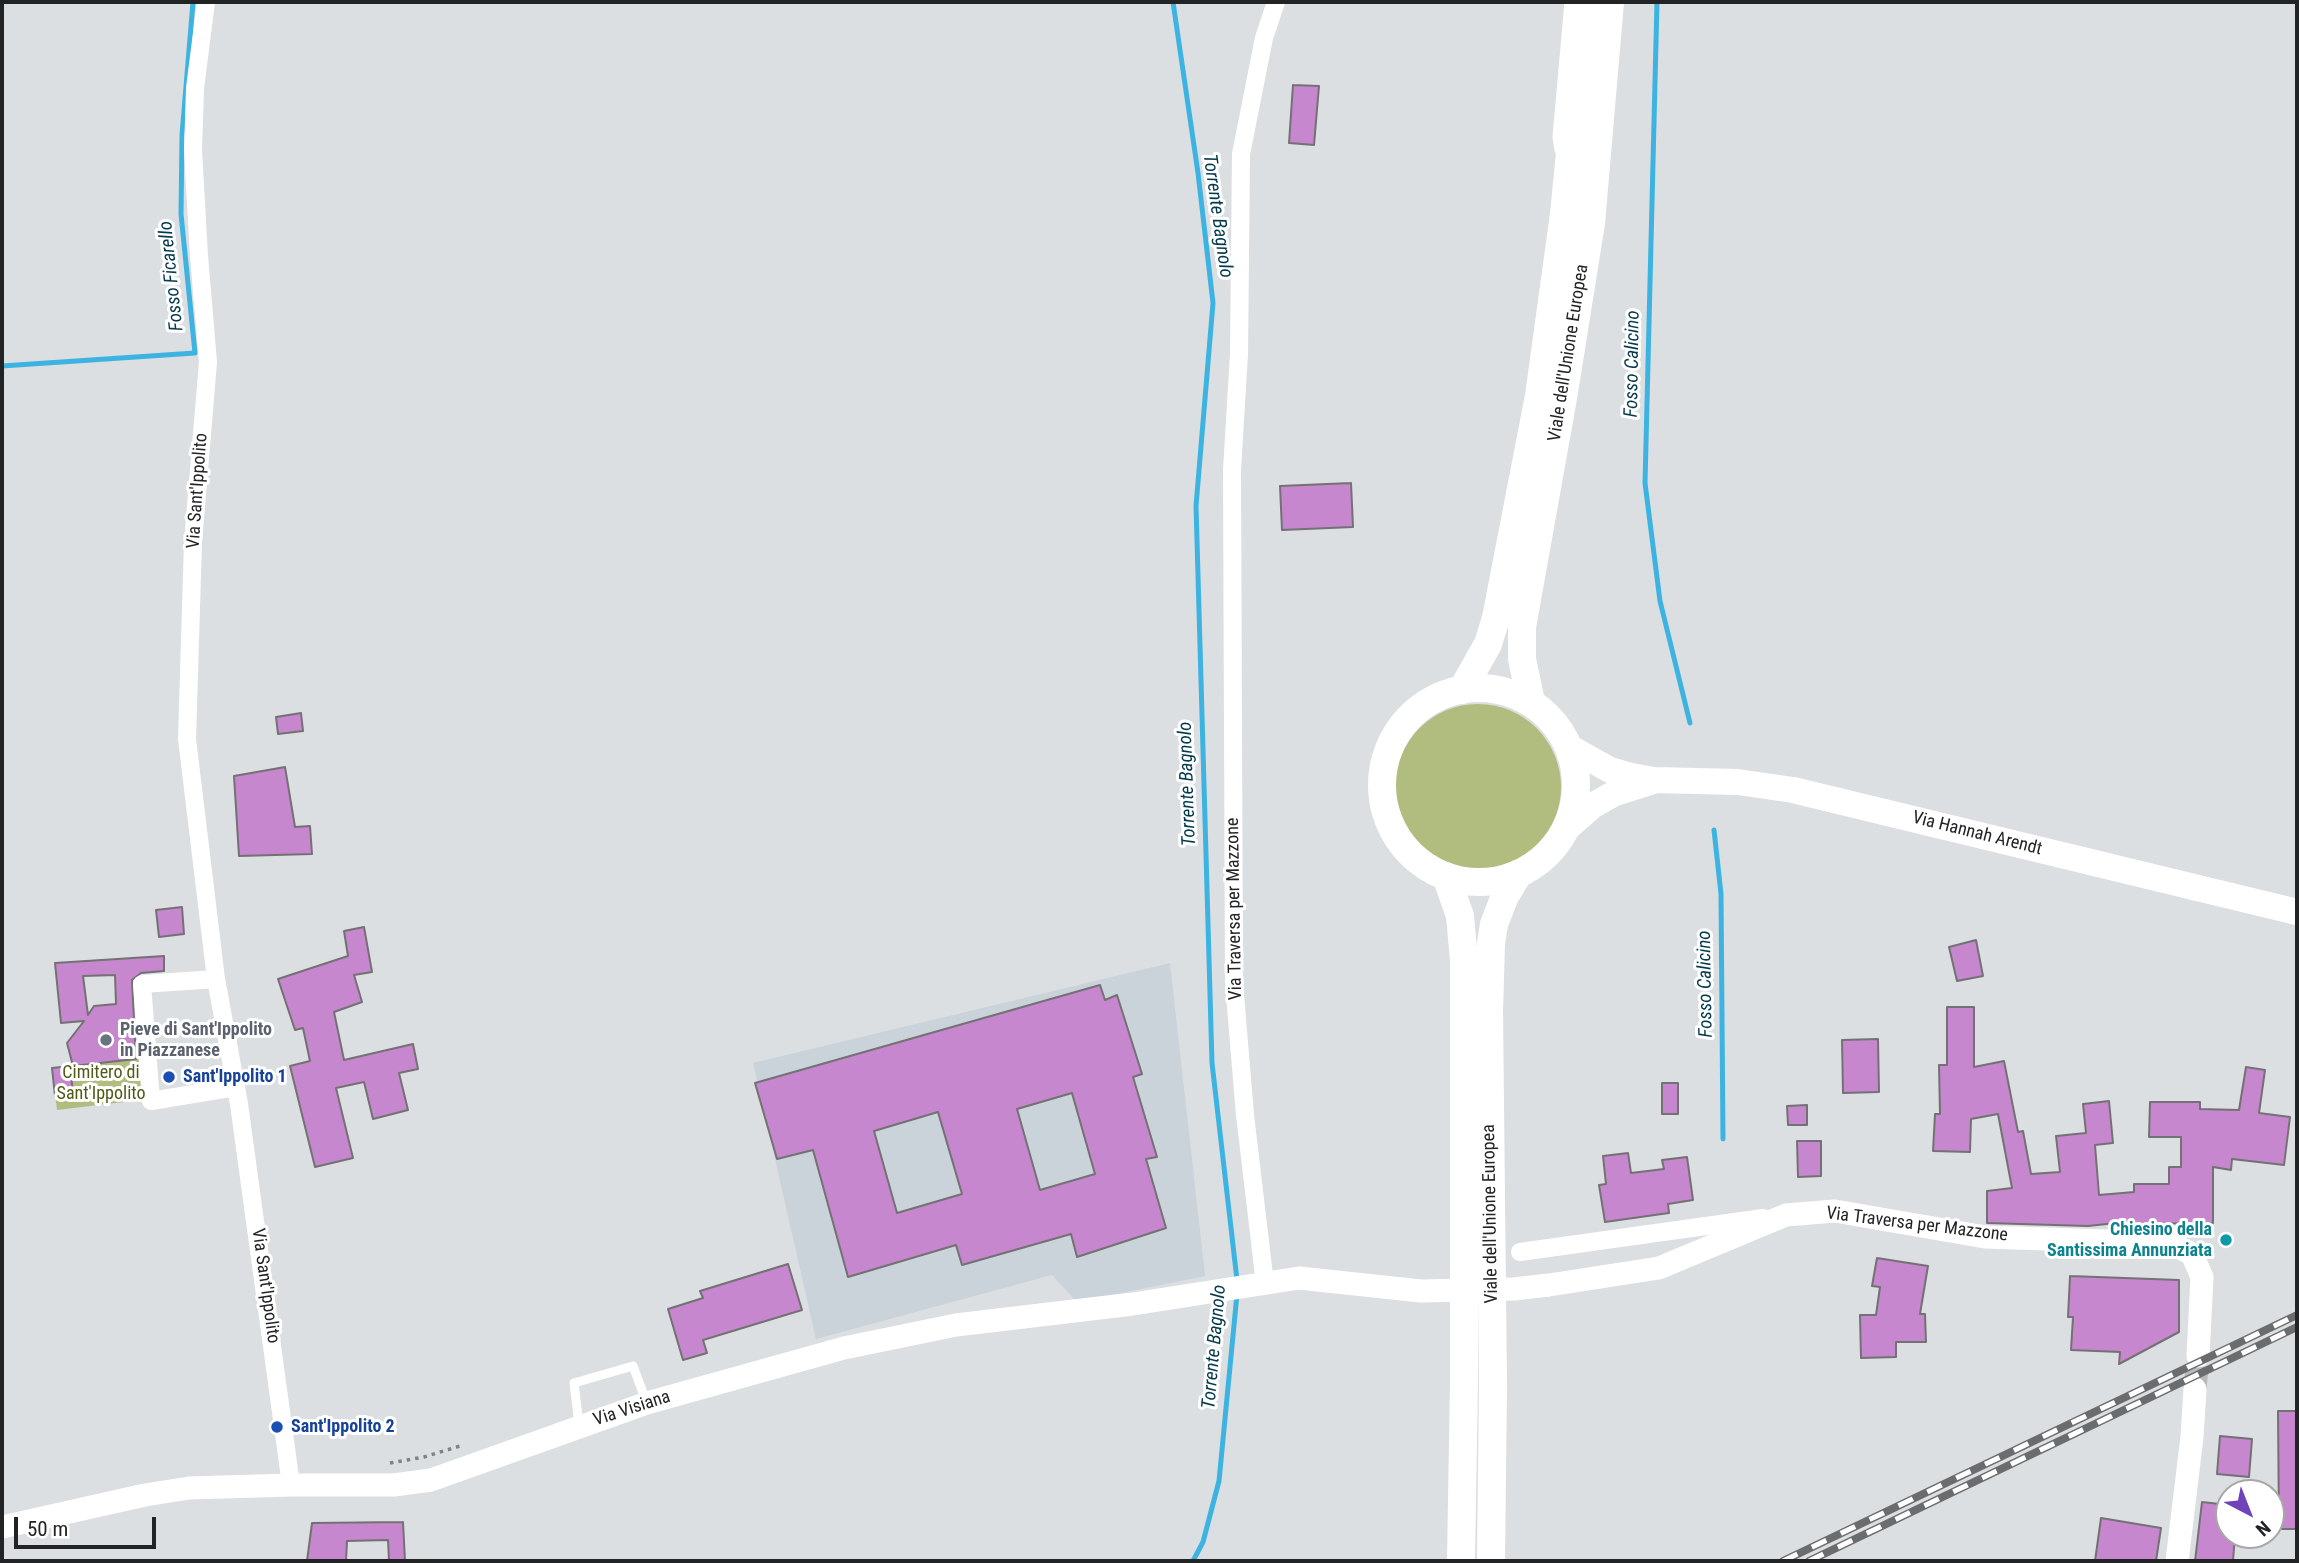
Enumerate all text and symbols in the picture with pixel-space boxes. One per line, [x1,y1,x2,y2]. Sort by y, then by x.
water label: Torrente Bagnolo [1197,153,1237,279]
water label: Fosso Ficarello [155,220,189,332]
street label: Viale dell'Unione Europea [1544,263,1594,443]
water label: Fosso Calicino [1621,310,1645,418]
street label: Via Sant'Ippolito [183,432,213,550]
water label: Torrente Bagnolo [1174,721,1202,847]
street label: Via Hannah Arendt [1910,807,2044,861]
street label: Via Traversa per Mazzone [1223,817,1247,1001]
water label: Fosso Calicino [1694,930,1718,1038]
place label: Pieve di Sant'Ippolito in Piazzanese [120,1019,272,1062]
marker: Pieve di Sant'Ippolito in Piazzanese [98,1032,114,1048]
park label: Cimitero di Sant'Ippolito [57,1062,145,1104]
place label: Sant'Ippolito 1 [183,1066,287,1088]
marker: Sant'Ippolito 1 [161,1069,177,1085]
street label: Viale dell'Unione Europea [1479,1124,1503,1304]
street label: Via Traversa per Mazzone [1825,1203,2009,1247]
place label: Chiesino della Santissima Annunziata [2047,1219,2212,1262]
street label: Via Sant'Ippolito [246,1227,284,1345]
marker: Chiesino della Santissima Annunziata [2218,1232,2234,1248]
water label: Torrente Bagnolo [1198,1284,1232,1410]
street label: Via Visiana [591,1386,673,1432]
place label: Sant'Ippolito 2 [291,1416,395,1438]
marker: Sant'Ippolito 2 [269,1419,285,1435]
north arrow [2215,1479,2285,1549]
scale bar [18,1504,159,1548]
text: N [2251,1516,2275,1541]
text: 50 m [27,1517,68,1541]

